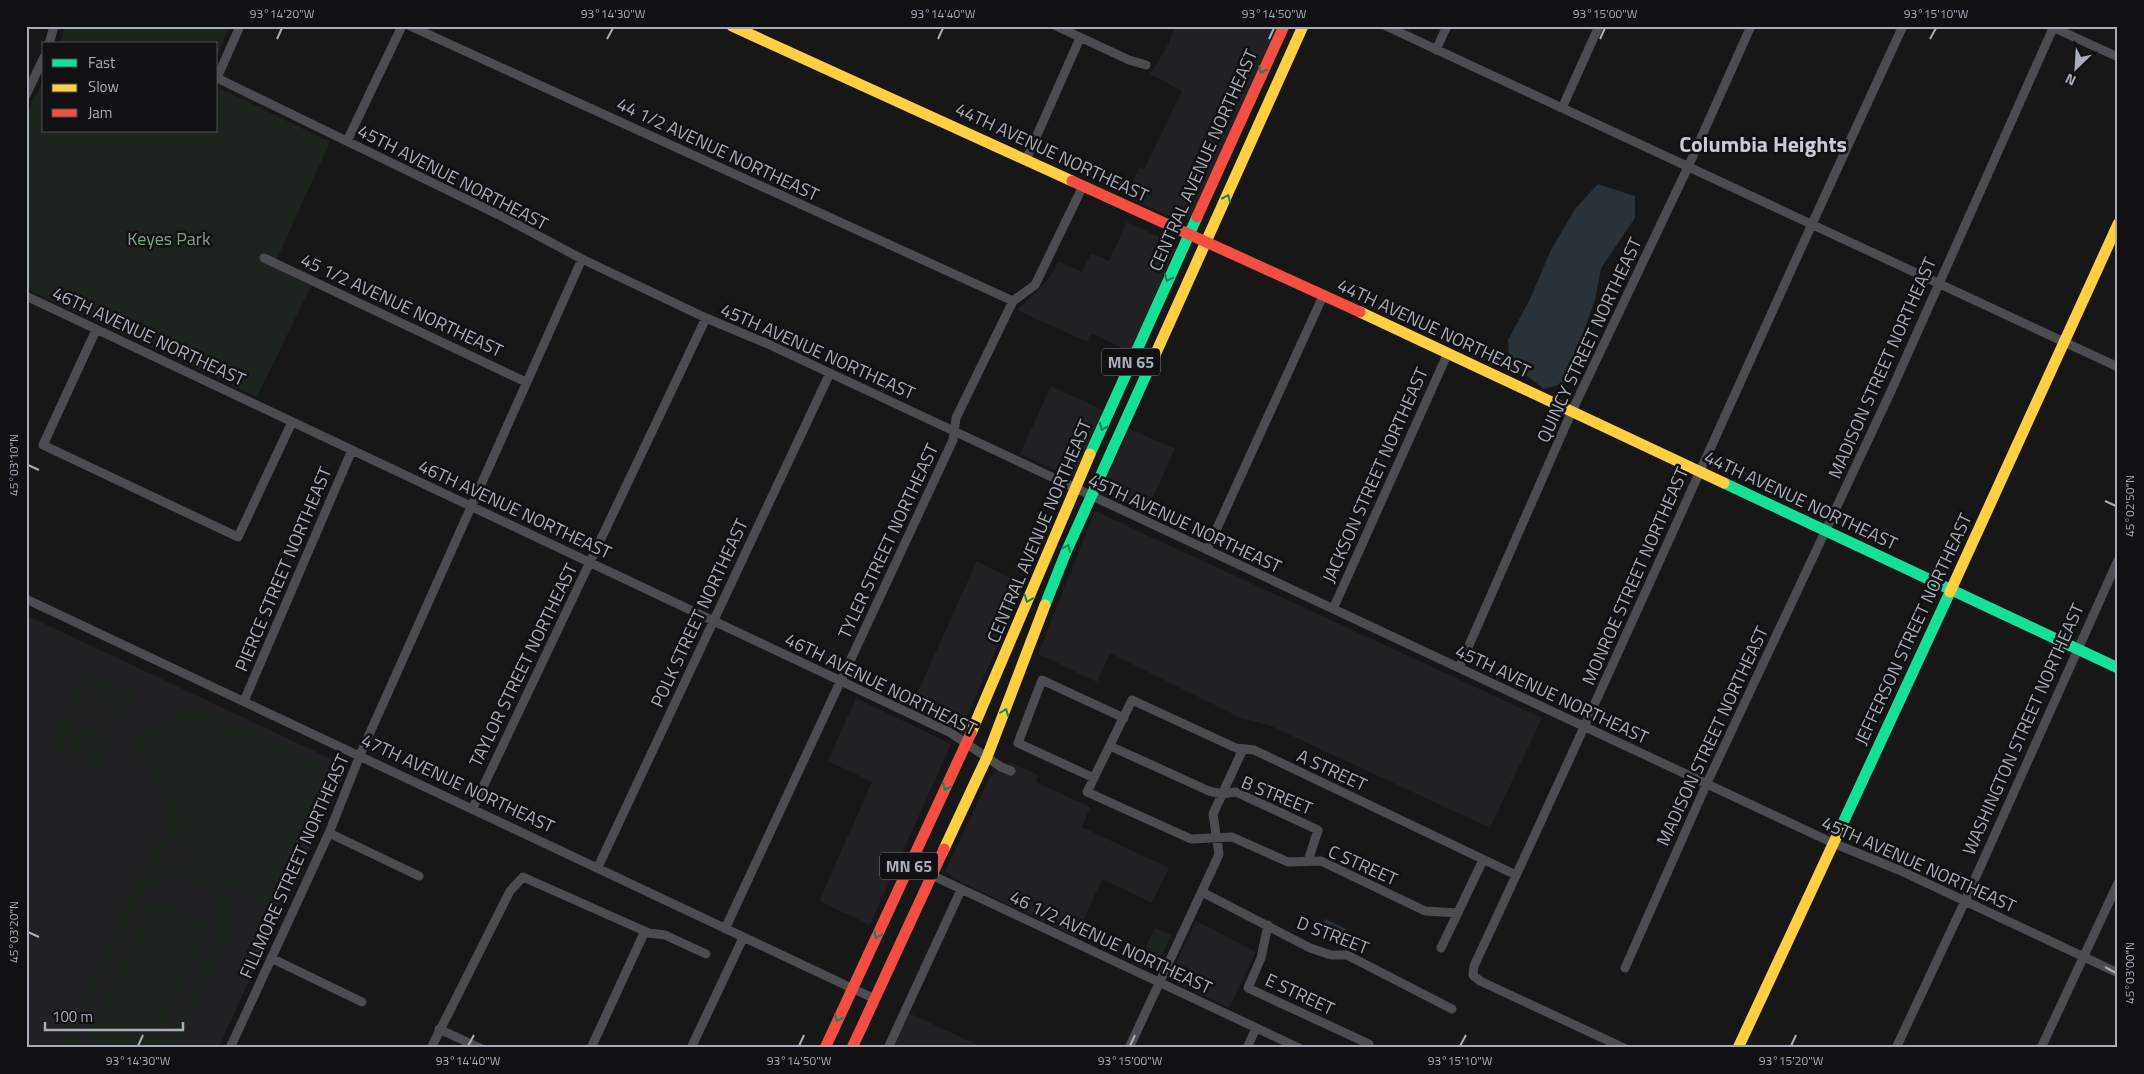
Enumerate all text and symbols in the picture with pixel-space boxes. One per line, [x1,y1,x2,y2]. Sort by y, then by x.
text: 93°14'20"W [250,4,315,23]
text: 93°14'30"W [581,4,646,23]
text: 93°14'40"W [911,4,976,23]
text: 93°14'50"W [1242,4,1307,23]
text: 93°15'00"W [1573,4,1638,23]
text: 93°15'10"W [1904,4,1969,23]
legend [42,42,218,132]
north arrow [2052,42,2102,92]
street label: CENTRAL AVENUE NORTHEAST [1142,44,1264,275]
text: Fast [88,51,116,74]
one-way arrow [1258,65,1269,74]
text: N [2061,69,2079,92]
text: Slow [88,75,119,98]
street label: 44 1/2 AVENUE NORTHEAST [612,90,824,208]
street label: 44TH AVENUE NORTHEAST [951,95,1154,209]
text: Jam [88,101,112,124]
street label: 45TH AVENUE NORTHEAST [353,117,553,237]
district label: Columbia Heights [1679,127,1847,161]
one-way arrow [1220,194,1231,203]
park label: Keyes Park [127,225,211,252]
street label: QUINCY STREET NORTHEAST [1530,233,1649,447]
street label: 45 1/2 AVENUE NORTHEAST [296,246,508,364]
street label: MADISON STREET NORTHEAST [1821,253,1943,483]
street label: 44TH AVENUE NORTHEAST [1333,271,1536,385]
one-way arrow [1164,273,1175,282]
street label: 46TH AVENUE NORTHEAST [48,279,251,393]
street label: 45TH AVENUE NORTHEAST [716,296,920,406]
road number: MN 65 [1102,348,1160,376]
street label: JACKSON STREET NORTHEAST [1315,362,1435,587]
street label: CENTRAL AVENUE NORTHEAST [980,415,1099,647]
one-way arrow [1098,422,1109,431]
text: 45°03'10"N [4,434,23,496]
street label: TYLER STREET NORTHEAST [831,438,945,643]
street label: 44TH AVENUE NORTHEAST [1700,443,1903,557]
street label: 46TH AVENUE NORTHEAST [414,452,617,566]
street label: PIERCE STREET NORTHEAST [228,462,339,675]
street label: MONROE STREET NORTHEAST [1575,462,1696,689]
street label: 45TH AVENUE NORTHEAST [1084,466,1287,580]
text: 45°02'50"N [2120,475,2139,537]
street label: JEFFERSON STREET NORTHEAST [1847,508,1979,749]
street label: POLK STREET NORTHEAST [643,514,755,712]
one-way arrow [1061,544,1072,553]
street label: TAYLOR STREET NORTHEAST [462,558,584,771]
one-way arrow [1024,594,1034,603]
street label: WASHINGTON STREET NORTHEAST [1955,598,2091,859]
street label: MADISON STREET NORTHEAST [1649,621,1775,850]
street label: 46TH AVENUE NORTHEAST [781,626,982,742]
street label: 45TH AVENUE NORTHEAST [1451,637,1654,751]
one-way arrow [999,708,1009,717]
street label: 47TH AVENUE NORTHEAST [357,726,560,840]
street label: A STREET [1293,742,1372,798]
street label: FILLMORE STREET NORTHEAST [232,749,356,983]
street label: B STREET [1237,768,1317,822]
one-way arrow [941,782,952,791]
street label: 45TH AVENUE NORTHEAST [1817,809,2021,919]
street label: C STREET [1324,838,1403,892]
road number: MN 65 [880,852,938,879]
street label: 46 1/2 AVENUE NORTHEAST [1005,883,1217,1001]
text: 45°03'20"N [4,901,23,963]
street label: D STREET [1293,909,1373,961]
one-way arrow [874,929,884,938]
text: 45°03'00"N [2120,942,2139,1004]
street label: E STREET [1261,966,1340,1022]
scale bar [45,999,182,1031]
text: 100 m [52,1005,93,1028]
one-way arrow [834,1013,845,1022]
text: 93°14'30"W [106,1051,171,1070]
text: 93°14'40"W [436,1051,501,1070]
text: 93°14'50"W [767,1051,832,1070]
text: 93°15'00"W [1098,1051,1163,1070]
text: 93°15'10"W [1428,1051,1493,1070]
text: 93°15'20"W [1759,1051,1824,1070]

